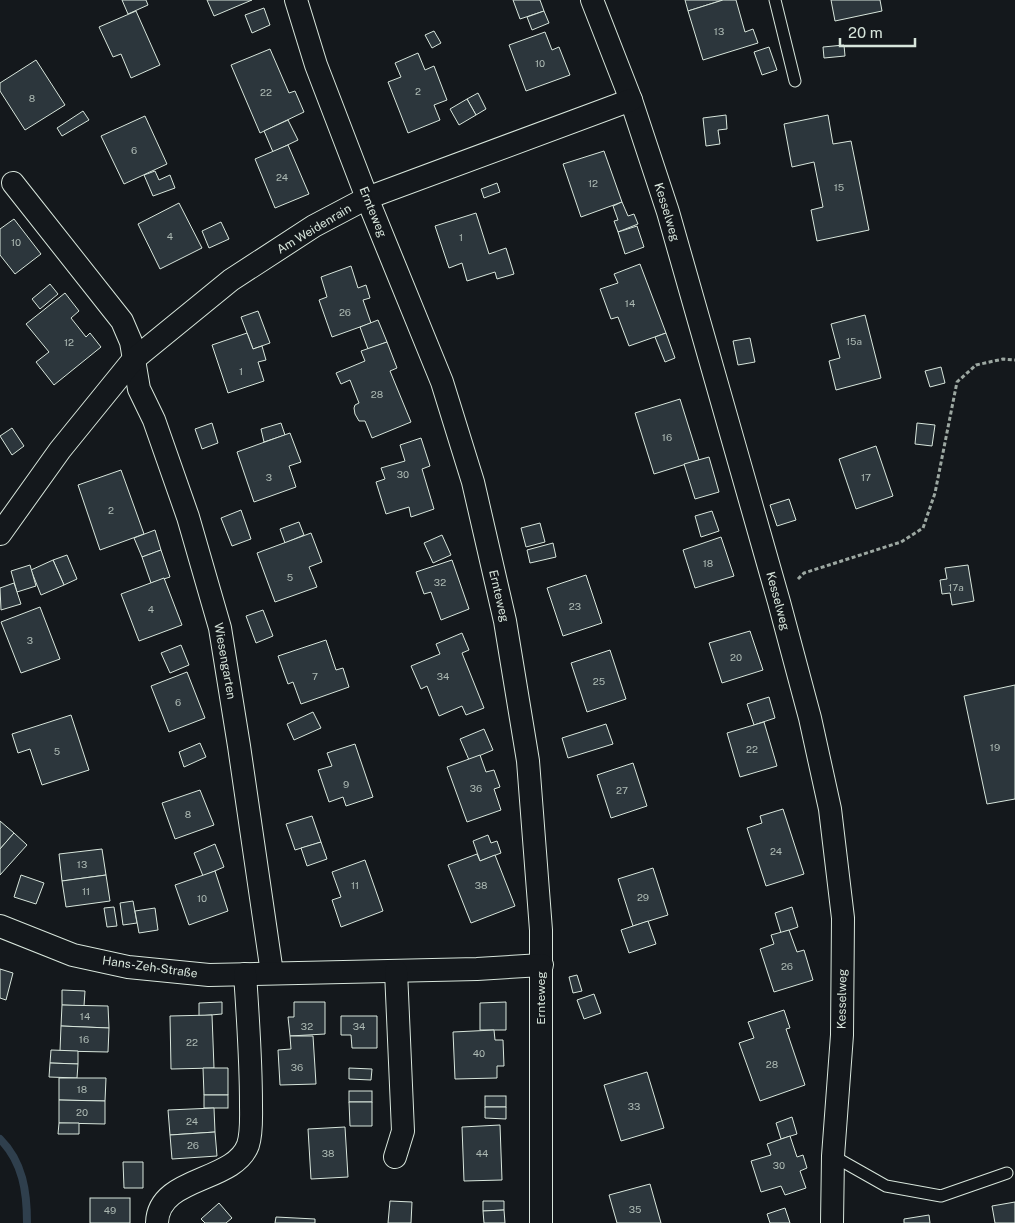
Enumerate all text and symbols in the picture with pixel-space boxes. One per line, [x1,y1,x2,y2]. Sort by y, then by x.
scale bar [840,15,915,47]
text: 20 m [848,24,883,41]
house number: 13 [714,25,724,37]
house number: 10 [535,57,545,69]
house number: 2 [415,85,421,97]
house number: 22 [260,86,272,98]
house number: 8 [29,92,35,104]
house number: 6 [131,144,137,156]
house number: 24 [276,171,288,183]
house number: 12 [588,177,598,189]
street label: Kesselweg [651,181,683,243]
house number: 15 [834,181,844,193]
street label: Ernteweg [357,185,389,239]
street label: Am Weidenrain [274,201,354,257]
house number: 4 [167,230,173,242]
house number: 1 [459,231,463,243]
house number: 10 [11,236,21,248]
house number: 14 [625,297,635,309]
house number: 26 [339,306,351,318]
house number: 15a [846,335,862,347]
house number: 12 [64,336,74,348]
house number: 1 [239,365,243,377]
house number: 28 [371,388,383,400]
house number: 16 [662,431,672,443]
house number: 30 [397,468,409,480]
house number: 3 [266,471,272,483]
house number: 17 [861,471,871,483]
house number: 2 [108,504,114,516]
house number: 18 [703,557,713,569]
street label: Ernteweg [486,568,512,624]
street label: Kesselweg [763,570,793,632]
house number: 5 [287,571,293,583]
house number: 32 [434,576,446,588]
house number: 17a [948,581,964,593]
house number: 23 [569,600,581,612]
house number: 4 [148,603,154,615]
street label: Wiesengarten [211,622,239,701]
house number: 3 [27,634,33,646]
house number: 20 [730,651,742,663]
house number: 7 [312,670,318,682]
house number: 34 [437,670,449,682]
house number: 25 [593,675,605,687]
house number: 6 [175,696,181,708]
house number: 19 [990,741,1000,753]
house number: 22 [746,743,758,755]
house number: 5 [54,745,60,757]
house number: 9 [343,778,349,790]
house number: 36 [470,782,482,794]
house number: 27 [616,784,628,796]
house number: 8 [185,808,191,820]
house number: 24 [770,845,782,857]
house number: 13 [77,858,87,870]
house number: 11 [351,879,359,891]
house number: 38 [475,879,487,891]
house number: 11 [82,885,90,897]
house number: 29 [637,891,649,903]
house number: 10 [197,892,207,904]
street label: Hans-Zeh-Straße [101,953,199,981]
house number: 26 [781,960,793,972]
street label: Kesselweg [834,969,850,1029]
street label: Ernteweg [534,971,548,1025]
house number: 14 [80,1010,90,1022]
house number: 32 [301,1020,313,1032]
house number: 34 [353,1020,365,1032]
house number: 16 [79,1033,89,1045]
house number: 22 [186,1036,198,1048]
house number: 40 [473,1047,485,1059]
house number: 28 [766,1058,778,1070]
house number: 36 [291,1061,303,1073]
house number: 18 [77,1083,87,1095]
house number: 33 [628,1100,640,1112]
house number: 20 [76,1106,88,1118]
house number: 24 [186,1115,198,1127]
house number: 26 [187,1139,199,1151]
house number: 38 [322,1147,334,1159]
house number: 44 [476,1147,488,1159]
house number: 30 [773,1159,785,1171]
house number: 35 [629,1203,641,1215]
house number: 49 [104,1204,116,1216]

